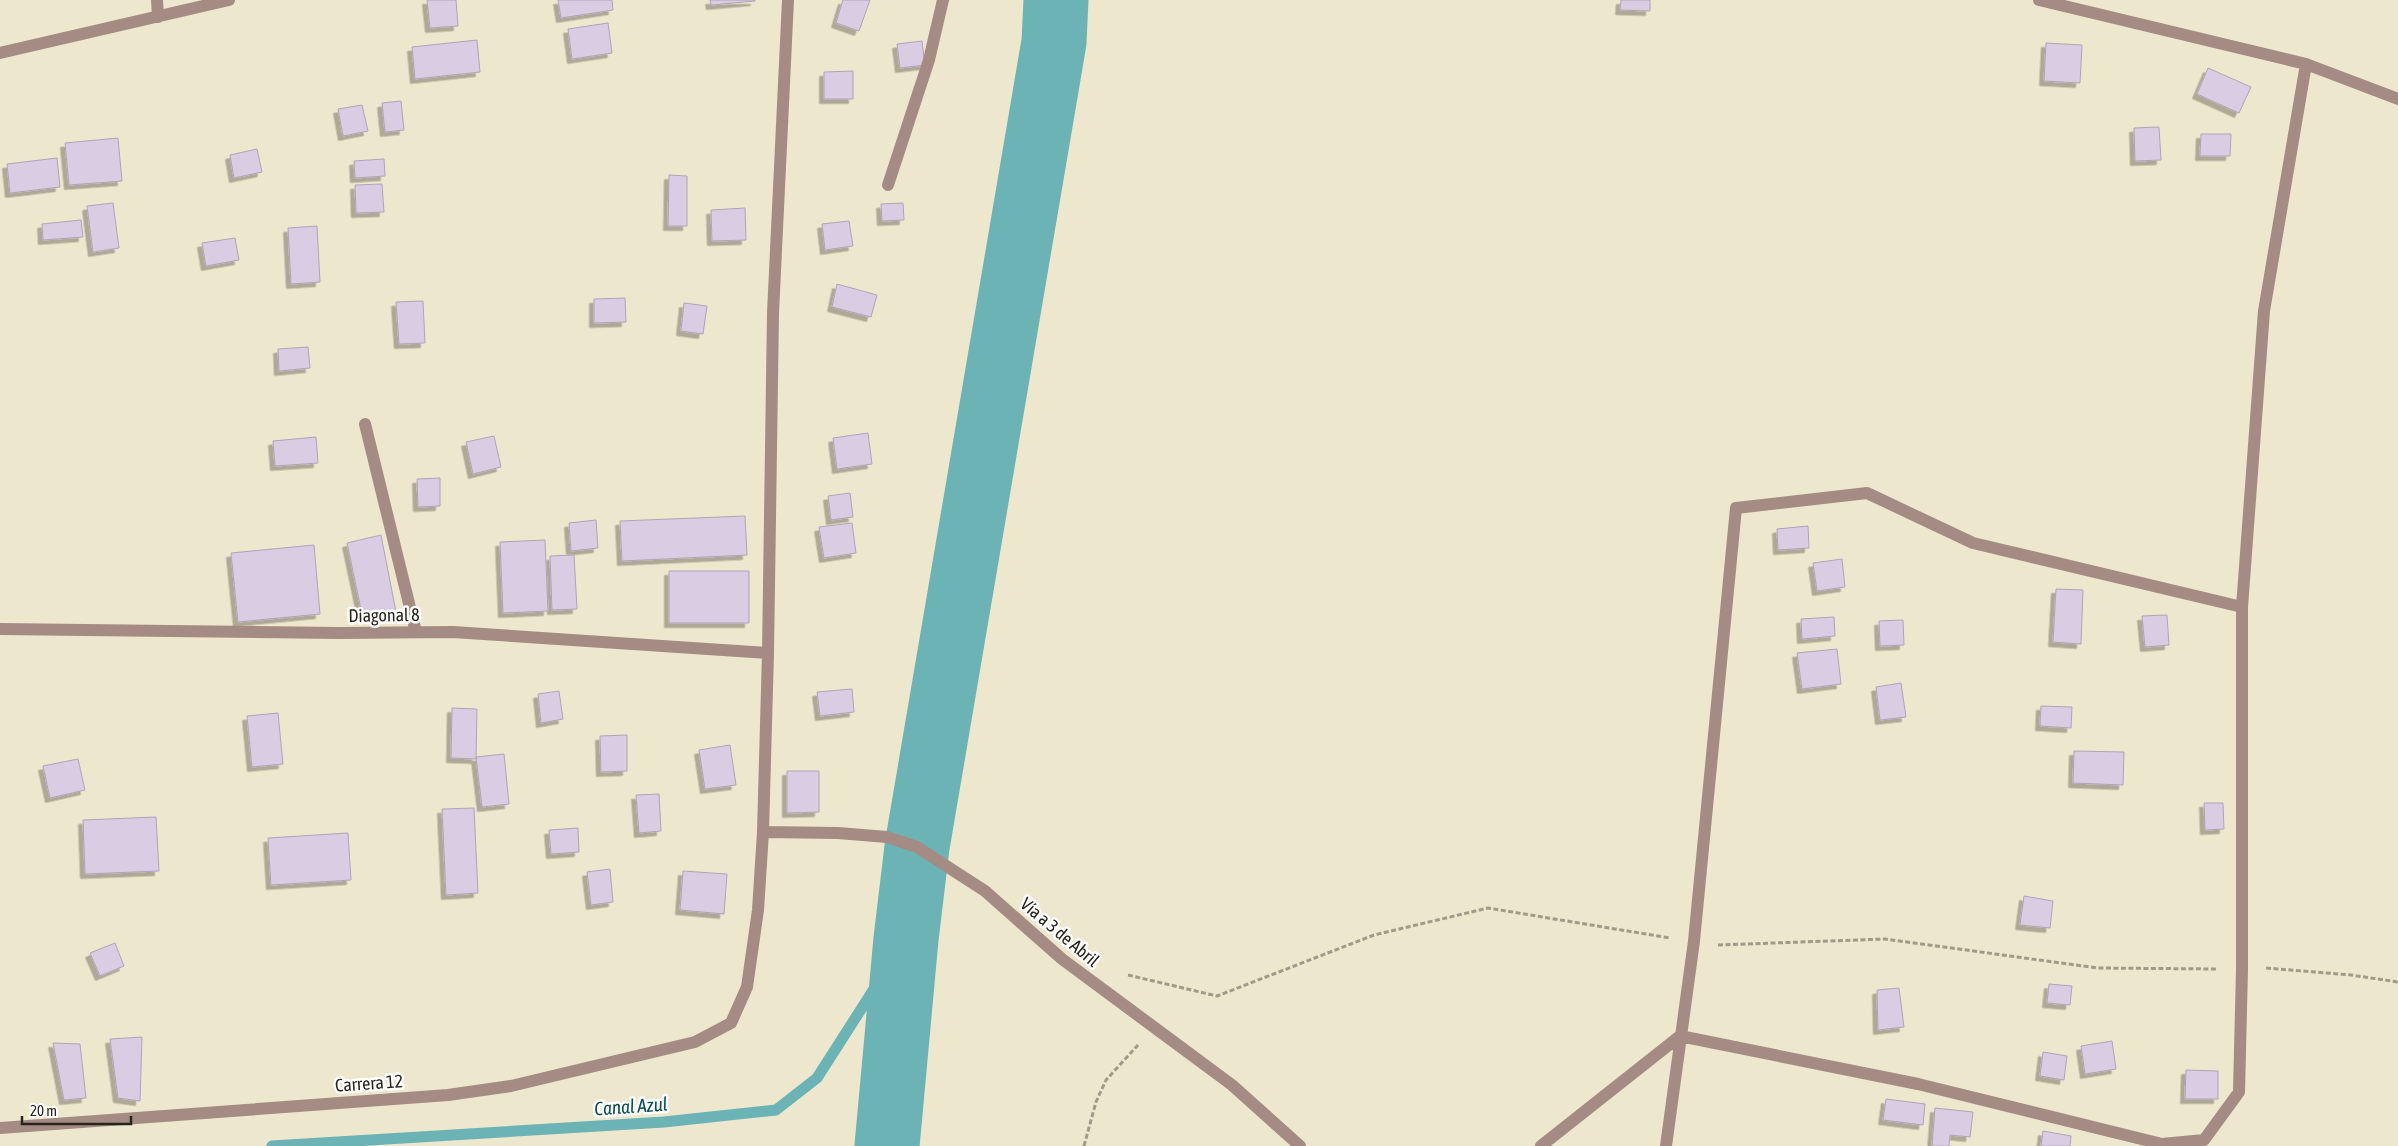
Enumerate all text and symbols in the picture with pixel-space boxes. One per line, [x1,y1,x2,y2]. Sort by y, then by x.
street label: Diagonal 8 [348,604,420,626]
street label: Vía a 3 de Abril [1016,893,1104,971]
street label: Carrera 12 [334,1070,404,1096]
water label: Canal Azul [594,1092,668,1120]
scale bar [22,1094,131,1126]
text: 20 m [30,1102,57,1119]

